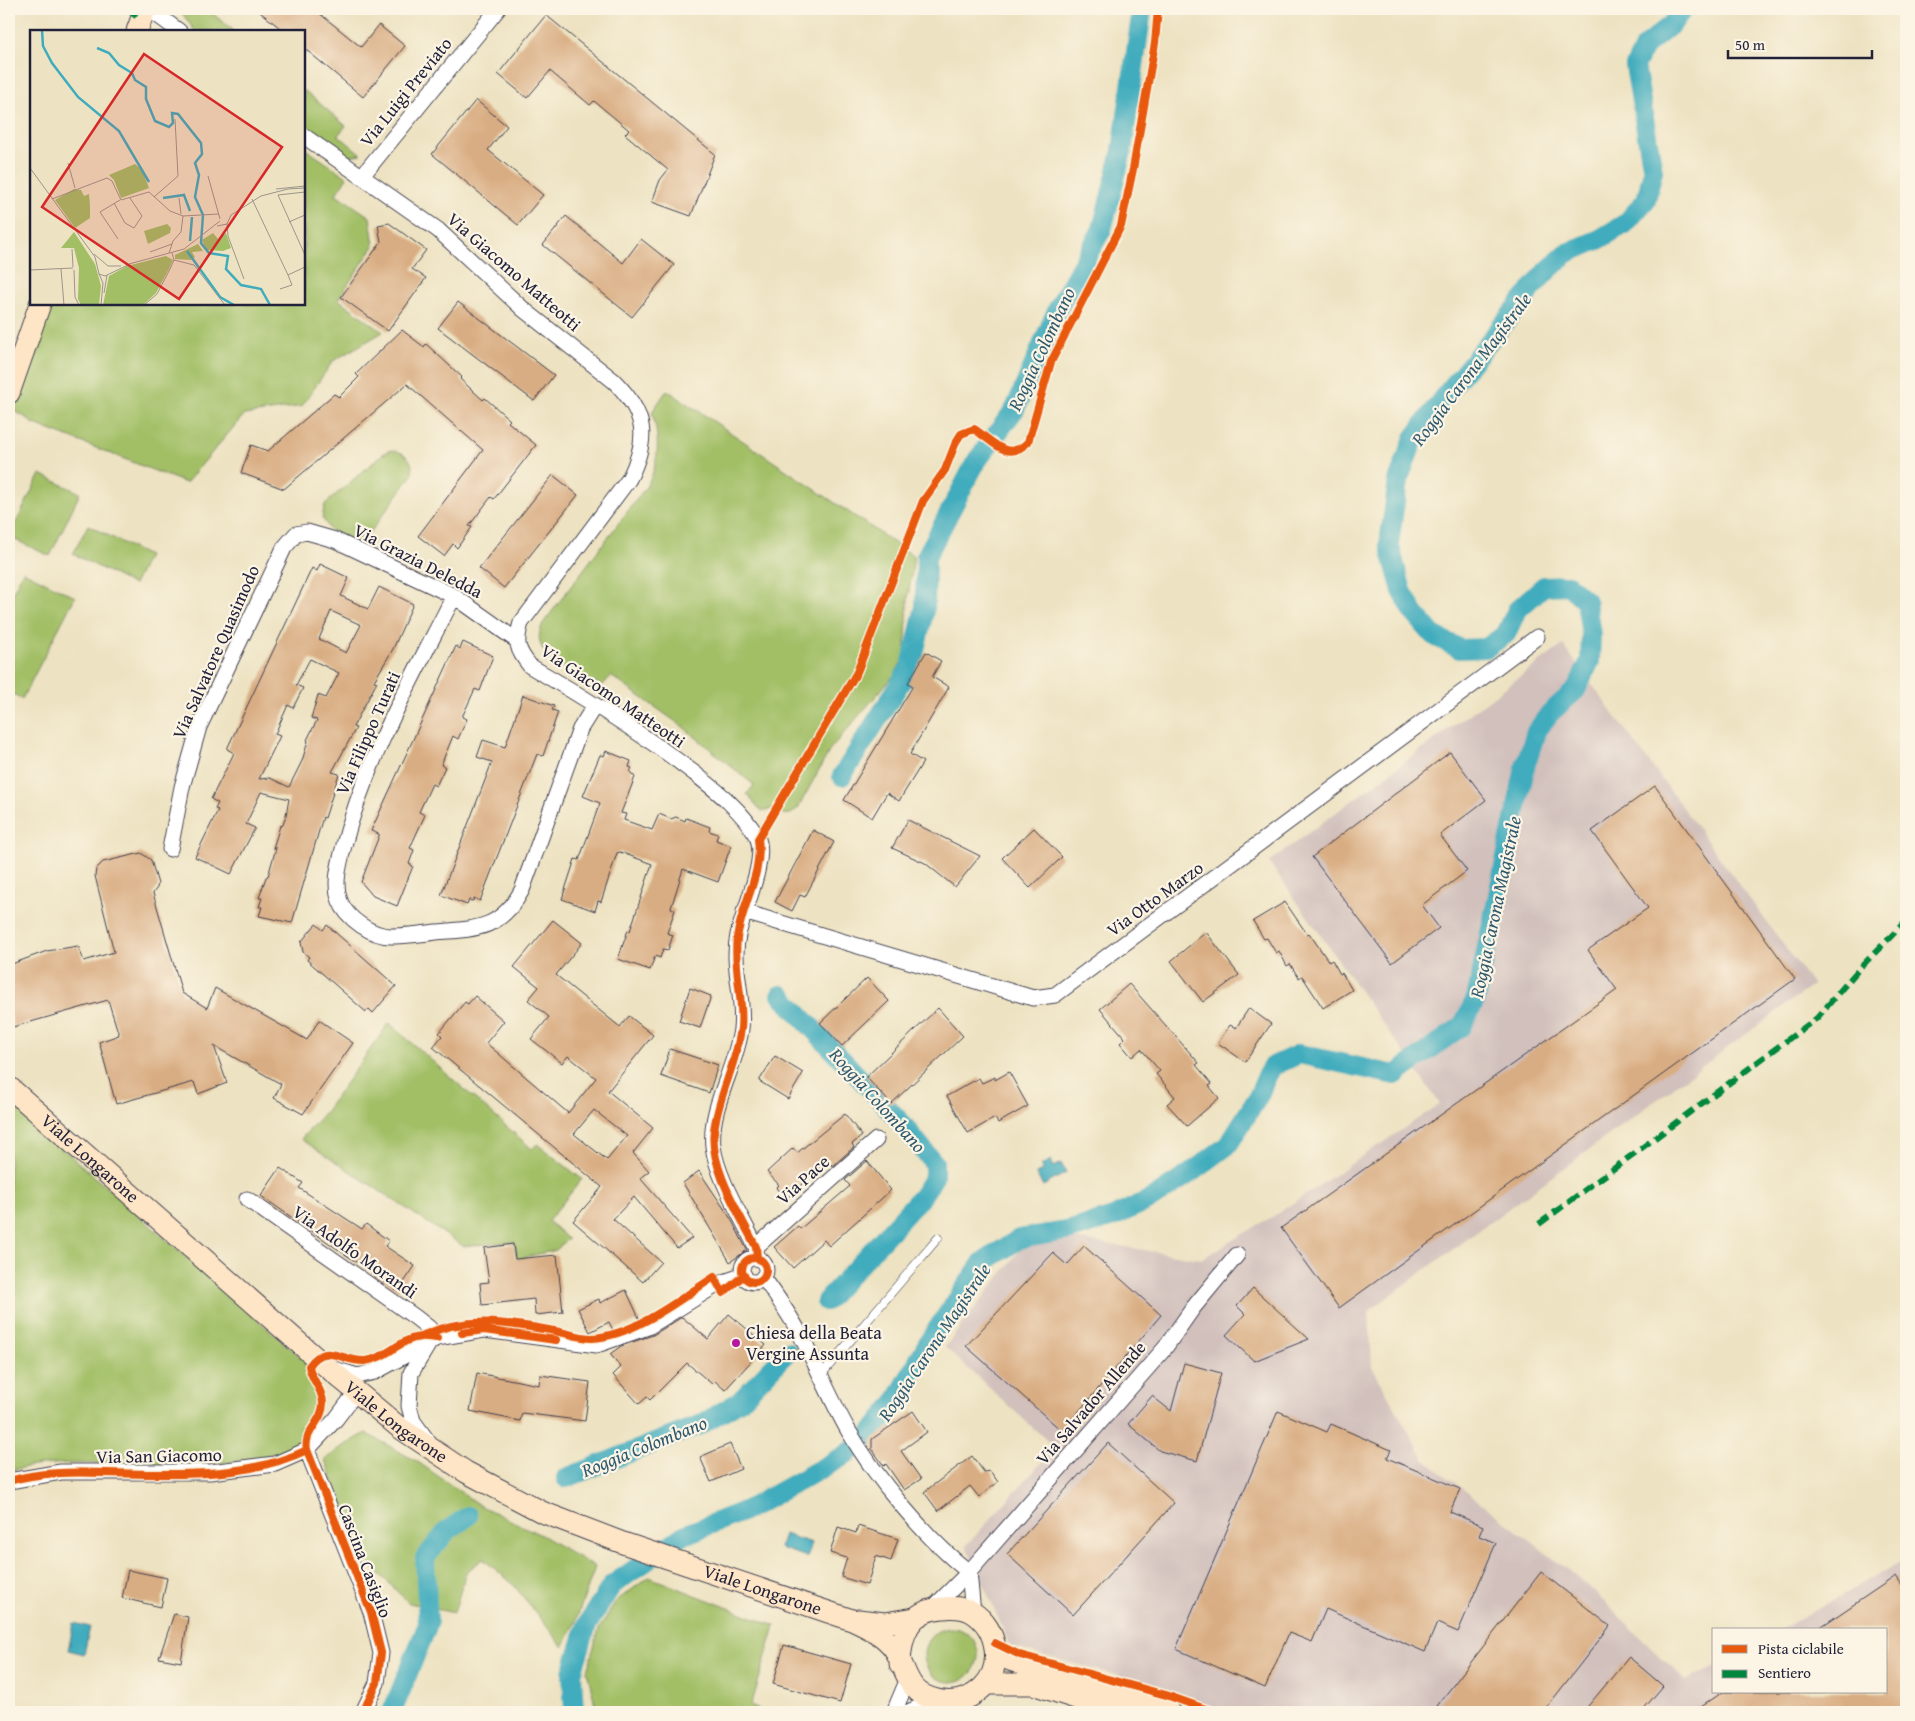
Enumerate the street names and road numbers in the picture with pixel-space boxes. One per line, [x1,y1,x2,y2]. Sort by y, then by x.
street label: Via Luigi Previato [353,31,458,152]
street label: Via Giacomo Matteotti [441,206,587,338]
street label: Via Grazia Deledda [349,516,488,605]
street label: Via Salvatore Quasimodo [165,560,266,743]
street label: Via Giacomo Matteotti [535,637,691,754]
street label: Via Filippo Turati [328,667,407,799]
street label: Via Otto Marzo [1101,854,1209,943]
street label: Viale Longarone [35,1107,145,1209]
street label: Via Pace [770,1148,835,1211]
street label: Via Adolfo Morandi [287,1198,423,1305]
street label: Via Salvador Allende [1029,1335,1152,1471]
street label: Viale Longarone [339,1373,453,1469]
street label: Via San Giacomo [96,1441,222,1470]
street label: Cascina Casiglio [331,1500,400,1622]
street label: Viale Longarone [700,1557,825,1622]

